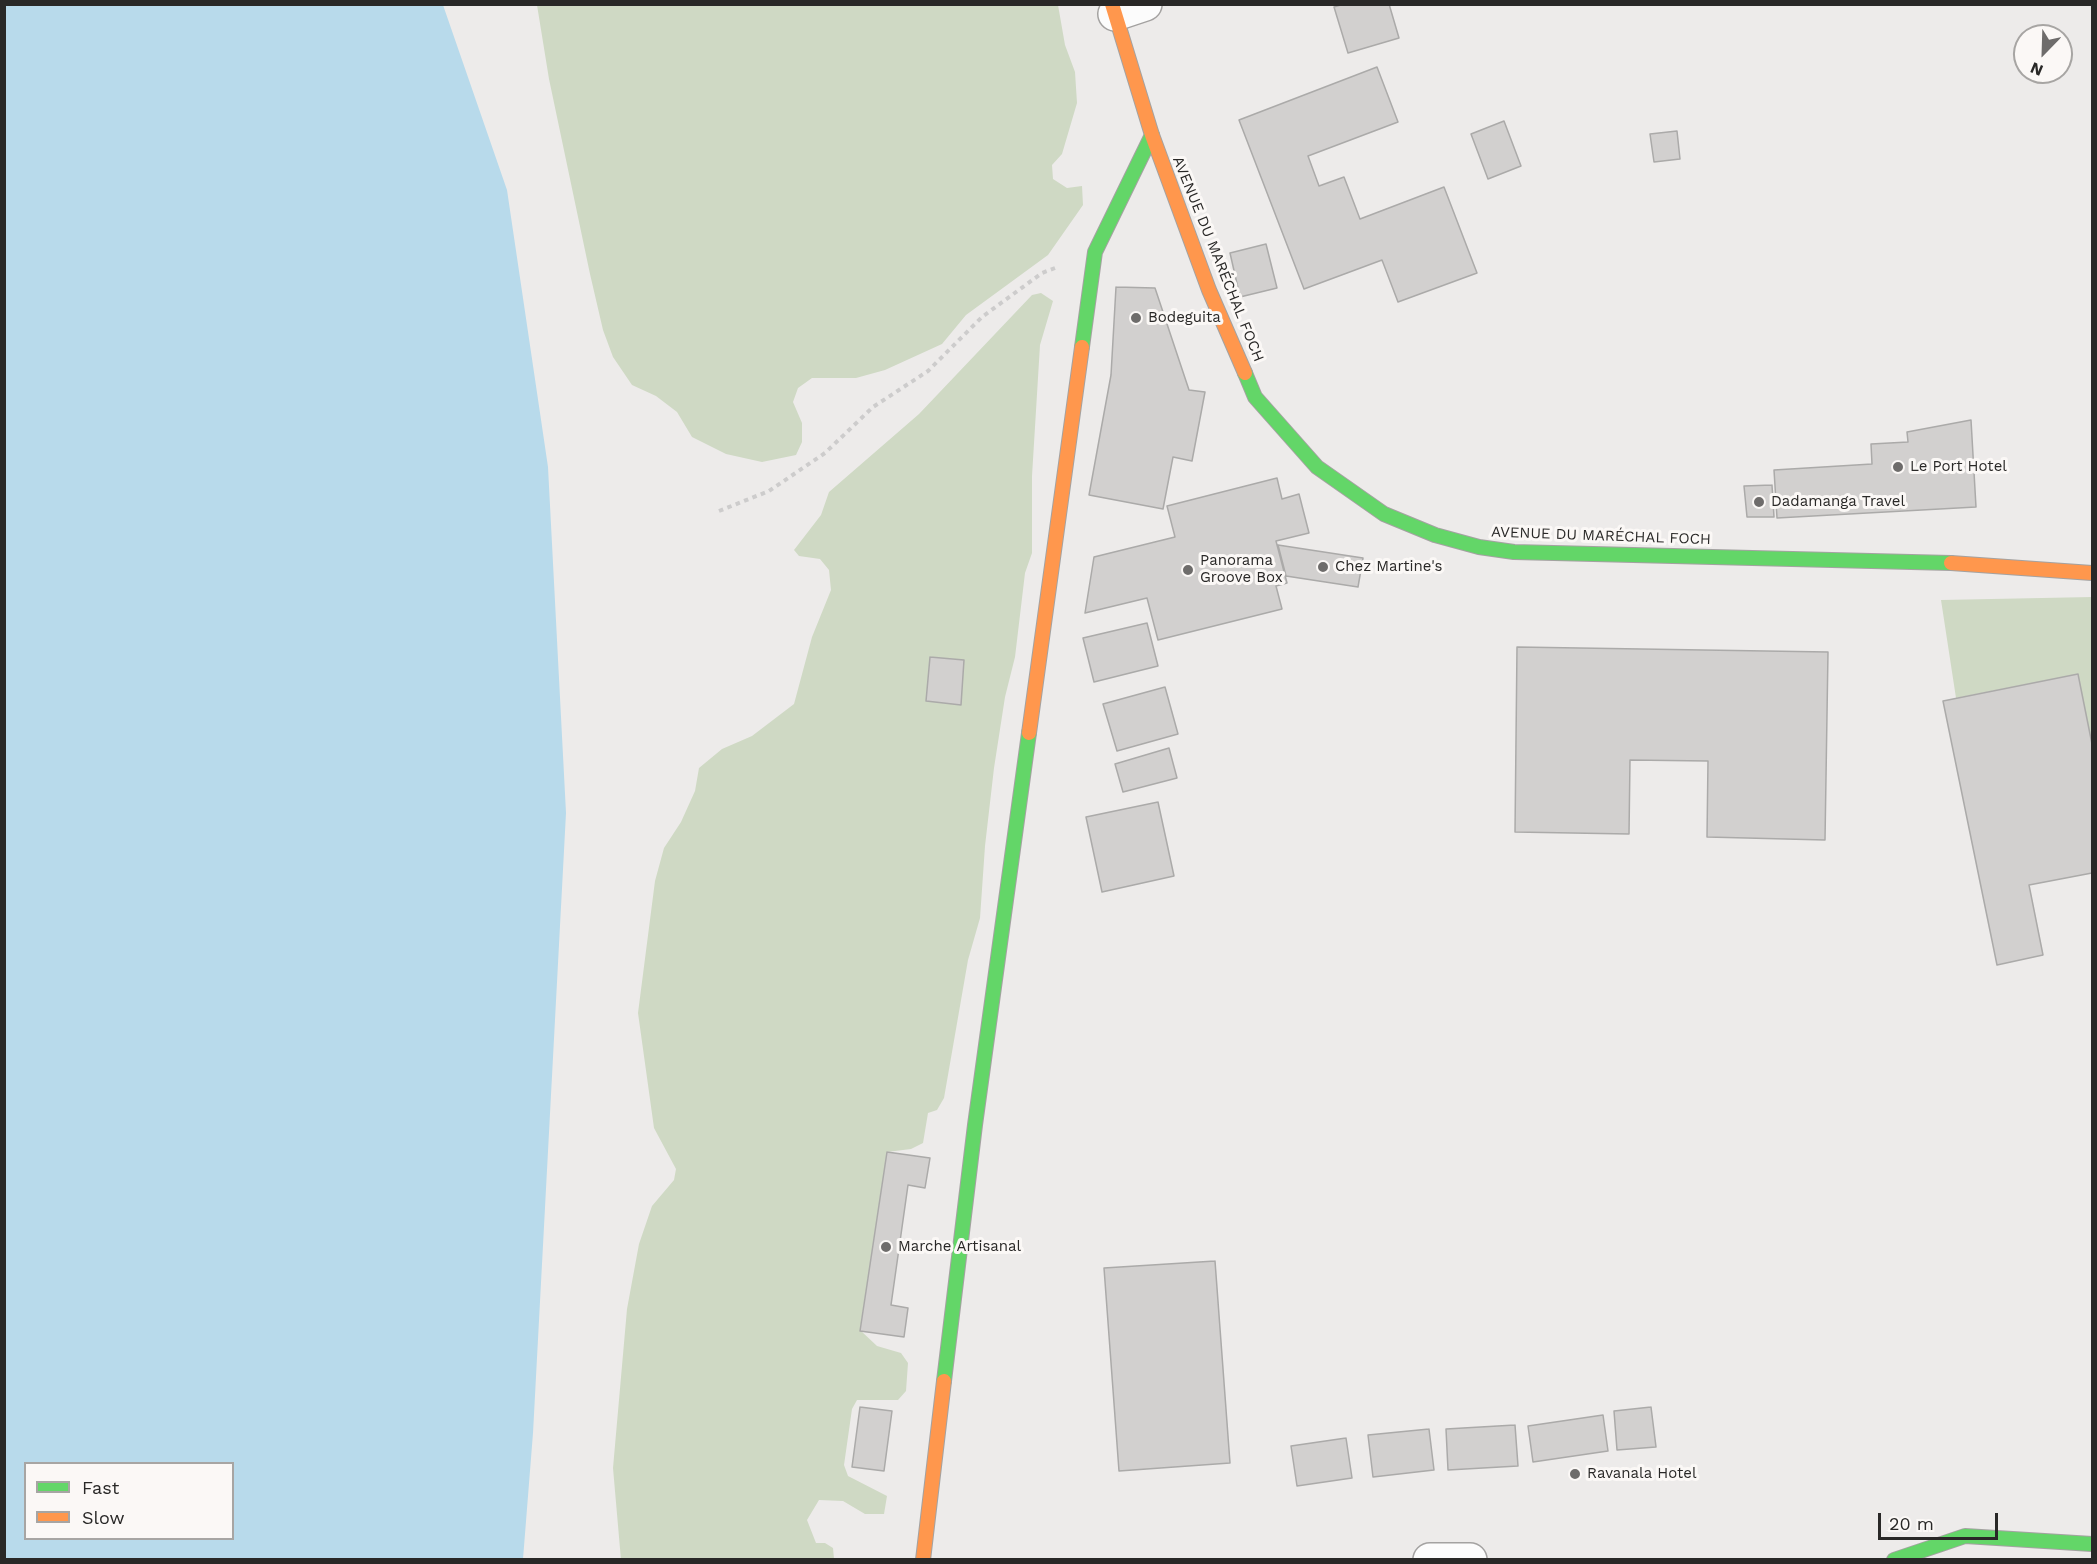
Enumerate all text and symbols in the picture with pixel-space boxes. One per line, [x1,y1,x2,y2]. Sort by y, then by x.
north arrow [2013,24,2073,84]
text: N [2027,58,2046,80]
street label: AVENUE DU MARÉCHAL FOCH [1168,154,1268,364]
place label: Bodeguita [1148,309,1221,327]
marker: Bodeguita [1129,311,1143,325]
place label: Le Port Hotel [1910,458,2007,476]
marker: Le Port Hotel [1891,460,1905,474]
place label: Dadamanga Travel [1771,493,1905,511]
marker: Dadamanga Travel [1752,495,1766,509]
street label: AVENUE DU MARÉCHAL FOCH [1491,523,1711,549]
place label: Panorama Groove Box [1200,552,1283,587]
place label: Chez Martine's [1335,558,1442,576]
marker: Chez Martine's [1316,560,1330,574]
marker: Panorama Groove Box [1181,563,1195,577]
place label: Marche Artisanal [898,1238,1021,1256]
marker: Marche Artisanal [879,1240,893,1254]
legend [24,1462,234,1540]
place label: Ravanala Hotel [1587,1465,1697,1483]
marker: Ravanala Hotel [1568,1467,1582,1481]
text: Fast [82,1477,119,1498]
scale bar [1881,1501,2001,1539]
text: Slow [82,1507,125,1528]
text: 20 m [1889,1513,1934,1534]

